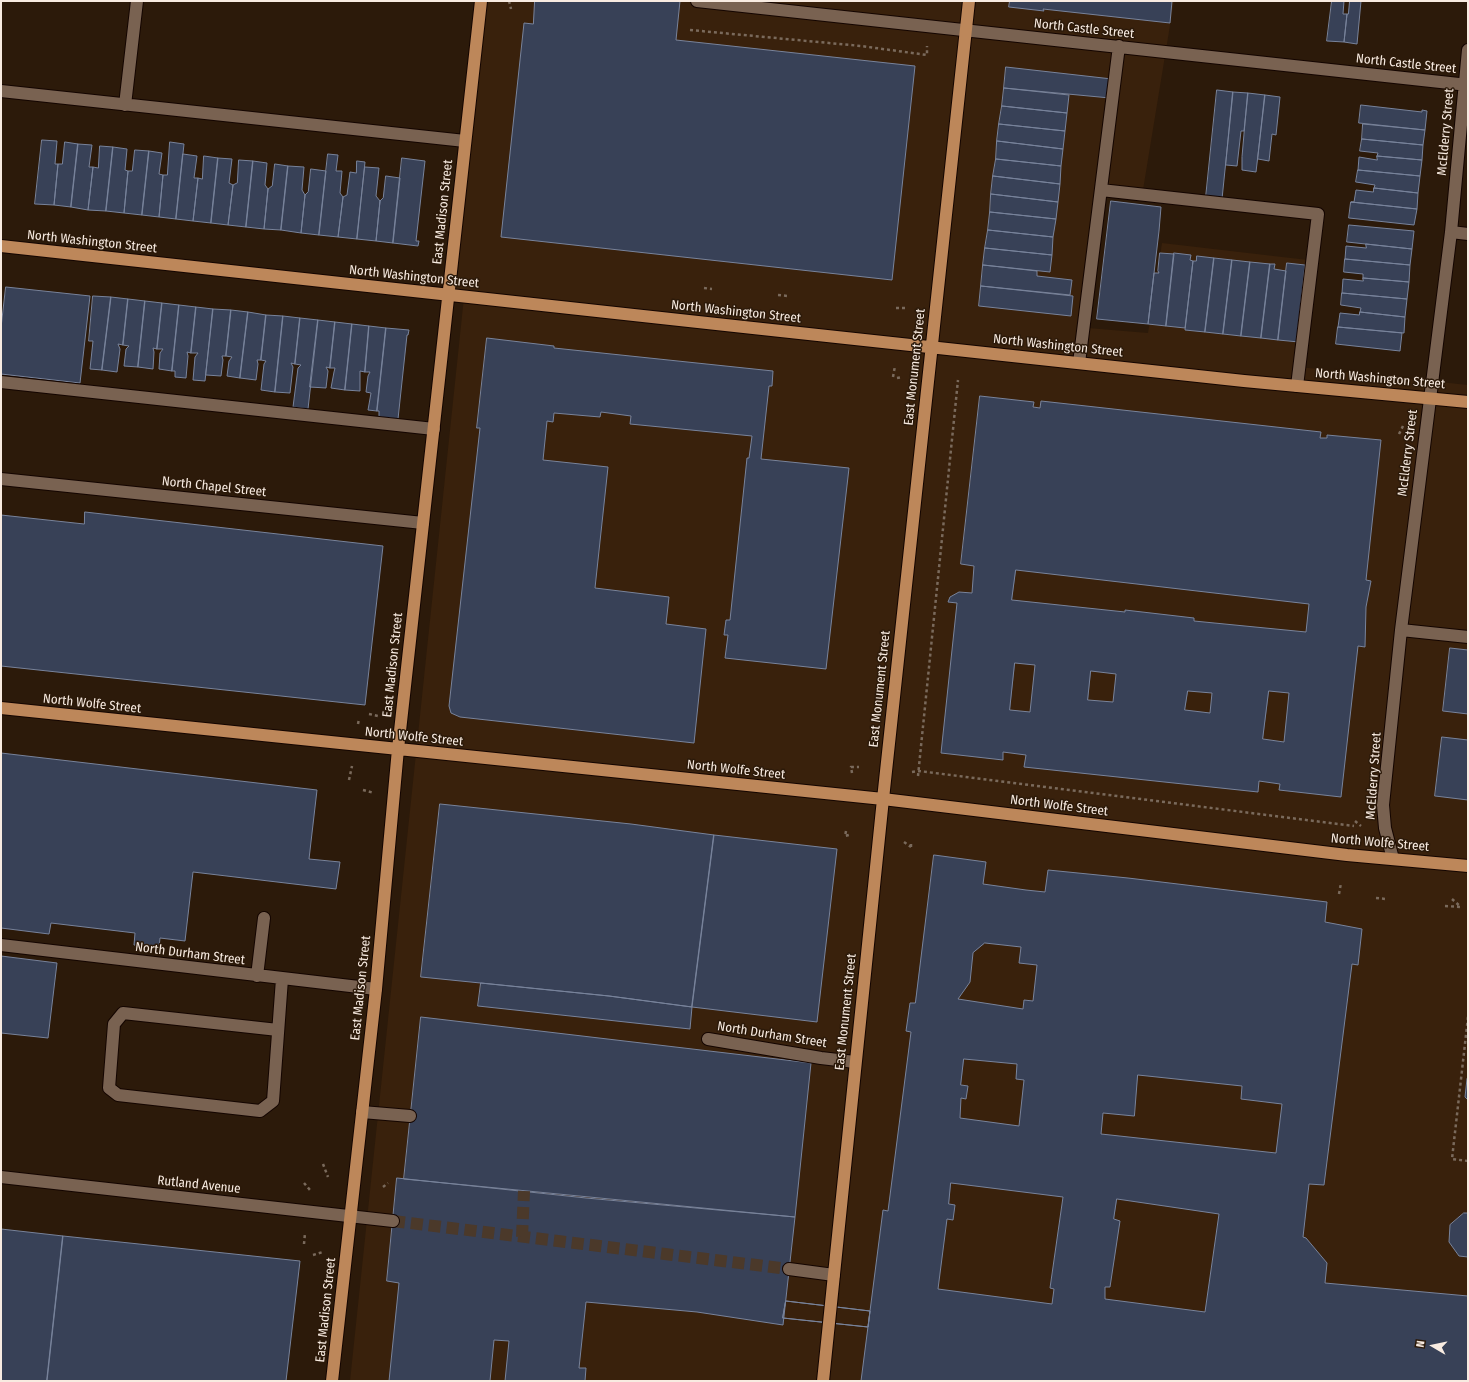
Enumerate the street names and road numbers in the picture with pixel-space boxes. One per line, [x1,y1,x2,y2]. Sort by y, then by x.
street label: North Castle Street [1033,16,1135,42]
street label: North Castle Street [1355,51,1457,77]
street label: McElderry Street [1434,88,1458,176]
street label: East Madison Street [430,159,456,265]
street label: North Washington Street [26,227,158,257]
street label: North Washington Street [348,262,480,292]
street label: North Washington Street [670,297,802,327]
street label: East Monument Street [901,308,929,426]
street label: North Washington Street [992,331,1124,361]
street label: North Washington Street [1314,366,1446,392]
street label: McElderry Street [1395,409,1421,497]
street label: North Chapel Street [161,474,267,500]
street label: East Madison Street [380,612,406,718]
street label: East Monument Street [866,630,894,748]
street label: North Wolfe Street [42,691,142,717]
street label: North Wolfe Street [364,724,464,750]
street label: McElderry Street [1363,732,1385,820]
street label: North Wolfe Street [686,757,786,783]
street label: North Wolfe Street [1009,792,1109,820]
street label: North Wolfe Street [1330,831,1430,855]
street label: East Madison Street [348,935,374,1041]
street label: North Durham Street [134,940,246,968]
street label: East Monument Street [832,953,860,1071]
street label: North Durham Street [716,1019,828,1051]
street label: Rutland Avenue [157,1173,241,1197]
street label: East Madison Street [313,1257,339,1363]

